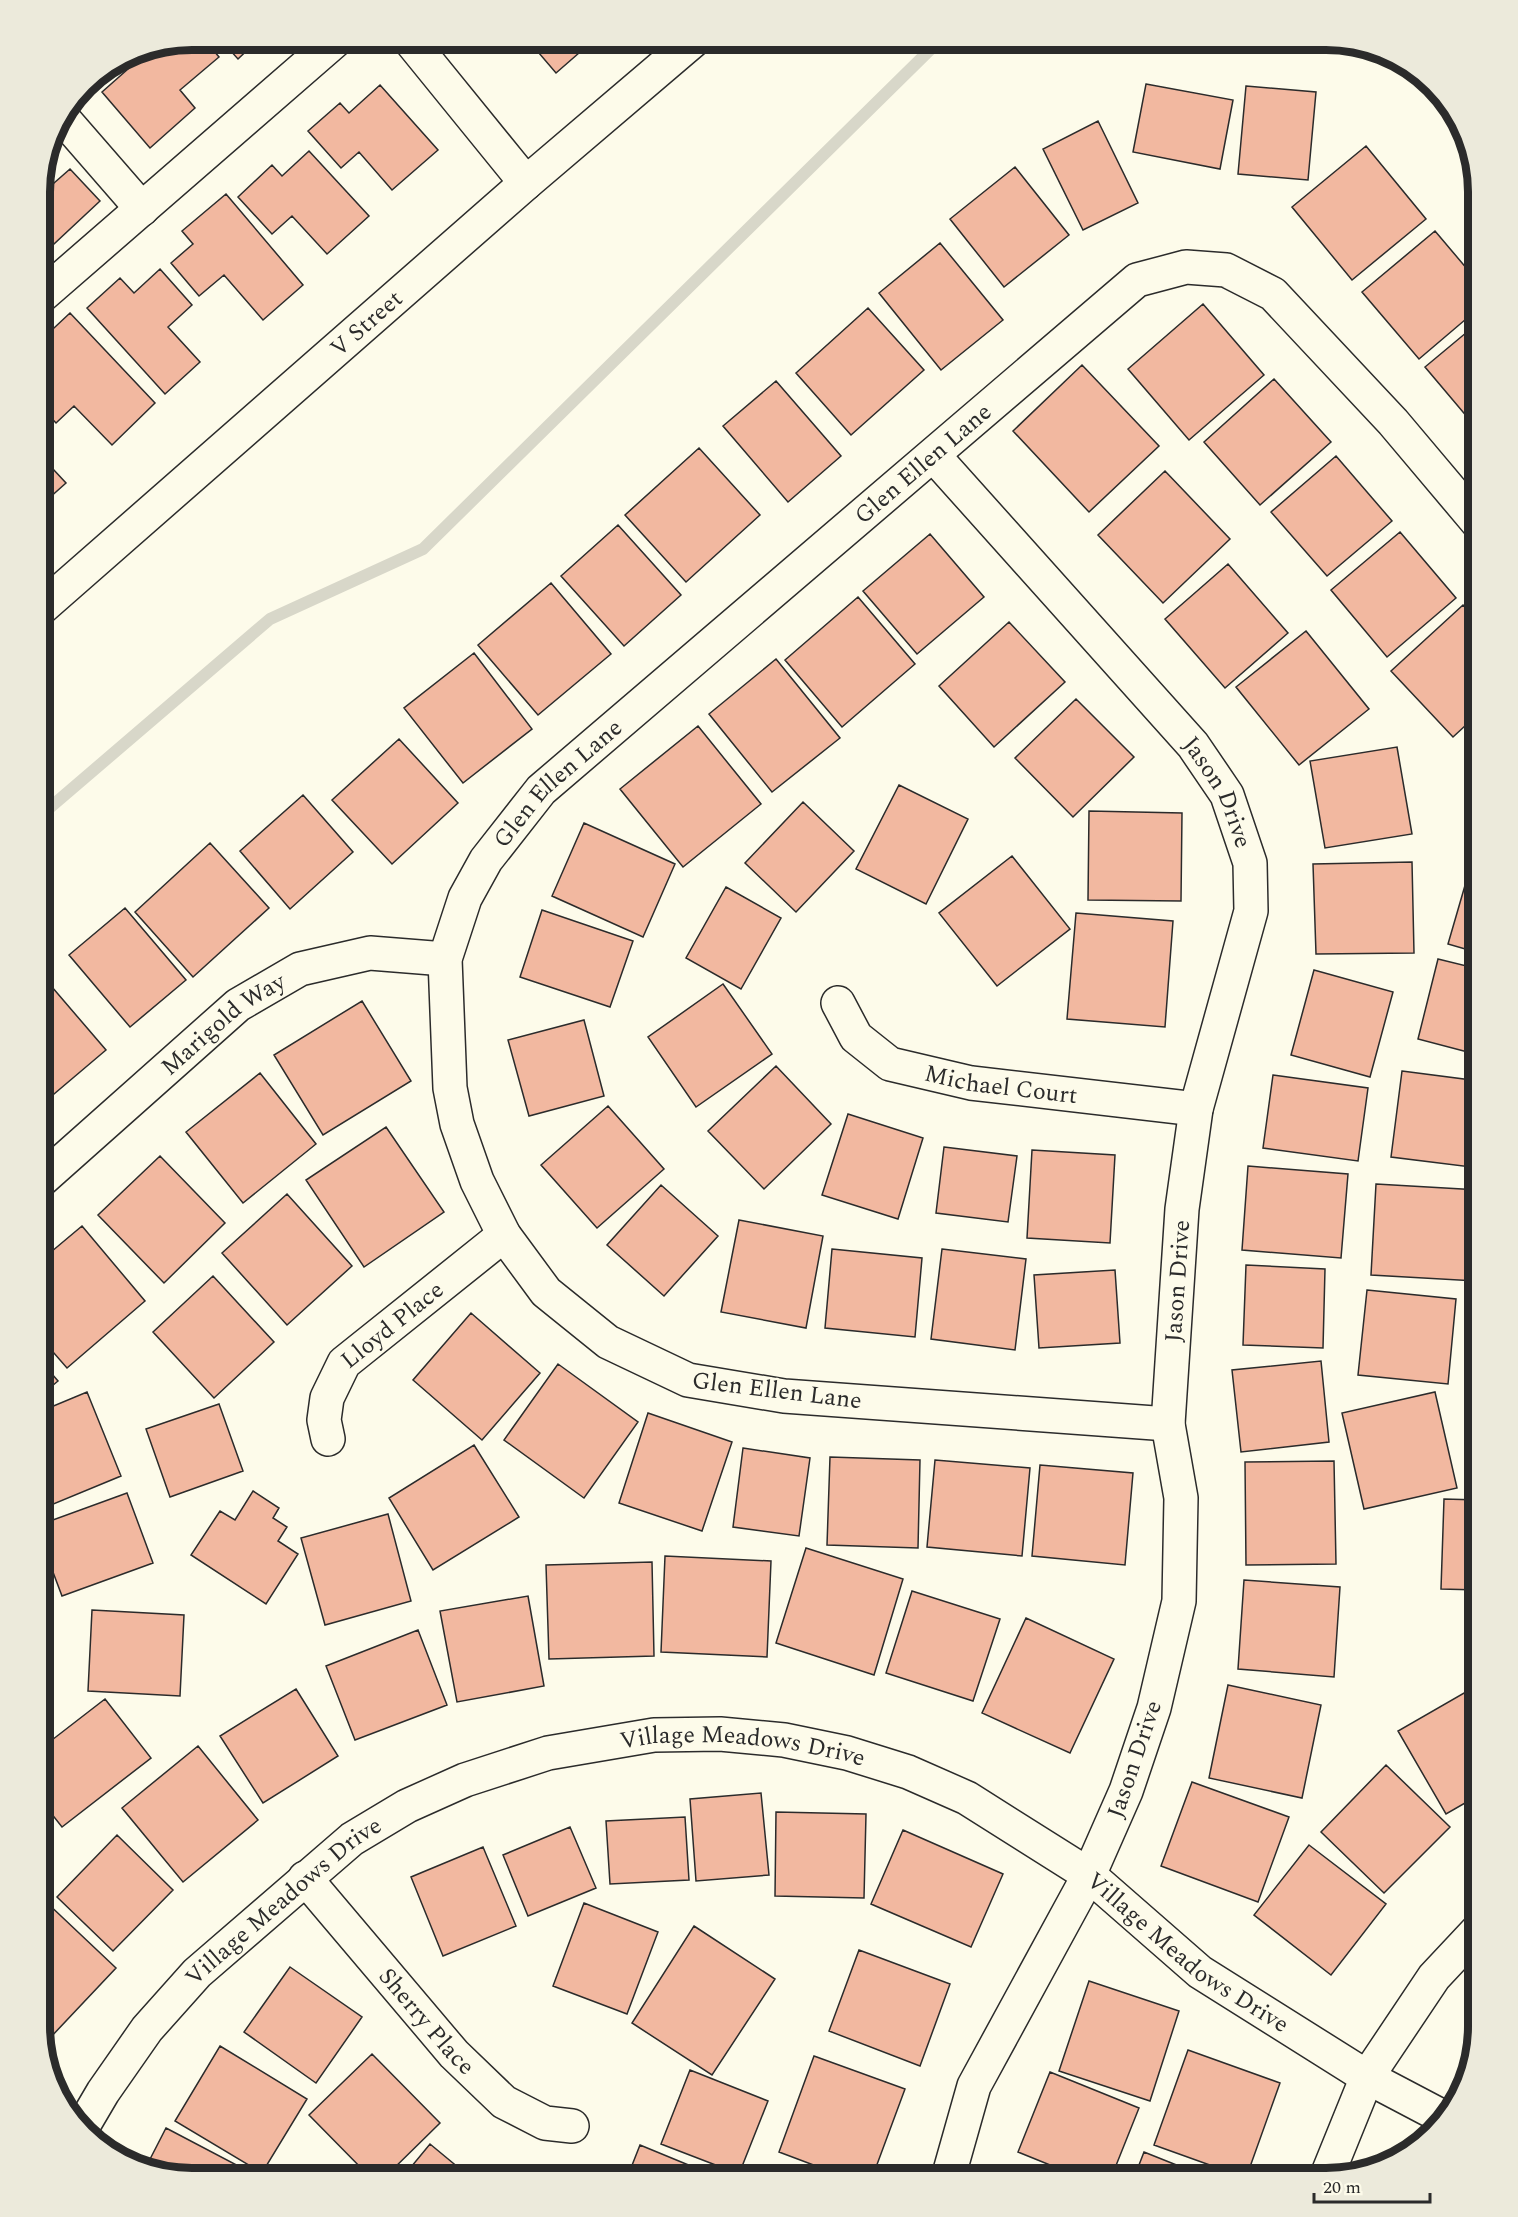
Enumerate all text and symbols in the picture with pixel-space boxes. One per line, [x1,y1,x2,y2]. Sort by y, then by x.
street label: V Street [322,282,411,366]
street label: Glen Ellen Lane [847,395,1000,533]
street label: Glen Ellen Lane [485,711,631,856]
street label: Jason Drive [1174,728,1261,853]
street label: Marigold Way [153,964,294,1085]
street label: Michael Court [921,1056,1079,1114]
street label: Jason Drive [1156,1219,1200,1343]
street label: Lloyd Place [333,1273,452,1378]
street label: Glen Ellen Lane [690,1363,864,1419]
street label: Jason Drive [1098,1696,1172,1823]
street label: Village Meadows Drive [617,1717,870,1777]
street label: Village Meadows Drive [177,1808,389,1994]
street label: Village Meadows Drive [1078,1864,1296,2043]
street label: Sherry Place [369,1960,483,2084]
scale bar [1314,2166,1430,2204]
text: 20 m [1323,2174,1361,2201]

